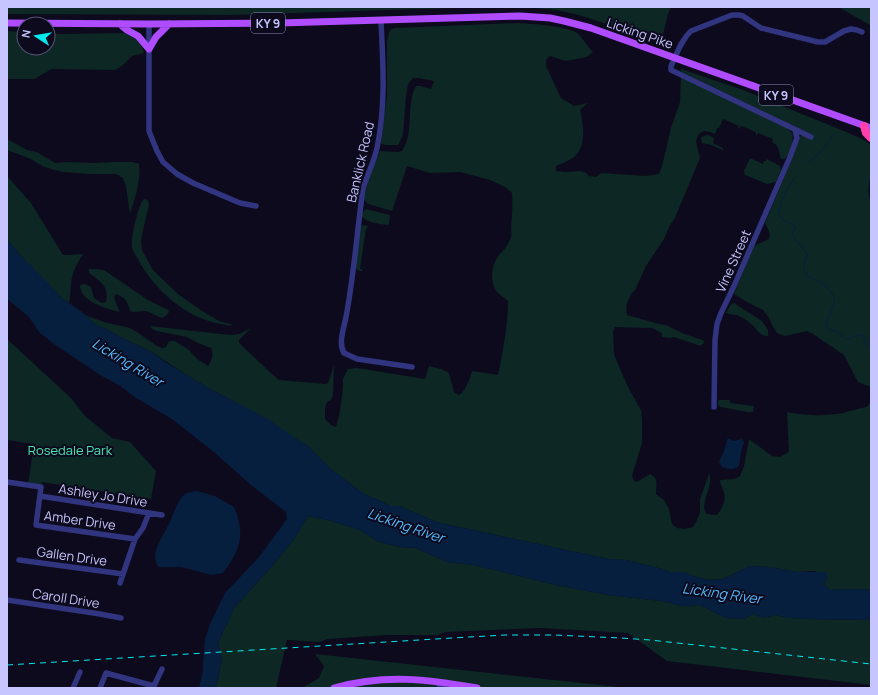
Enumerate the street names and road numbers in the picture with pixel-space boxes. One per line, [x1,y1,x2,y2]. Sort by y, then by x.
road number: KY 9 [251,13,285,33]
street label: Licking Pike [604,13,676,53]
road number: KY 9 [759,85,793,105]
street label: Banklick Road [342,120,378,204]
street label: Vine Street [711,227,755,295]
street label: Ashley Jo Drive [57,479,149,511]
street label: Amber Drive [43,506,117,534]
street label: Gallen Drive [36,542,109,570]
street label: Caroll Drive [31,584,101,612]

